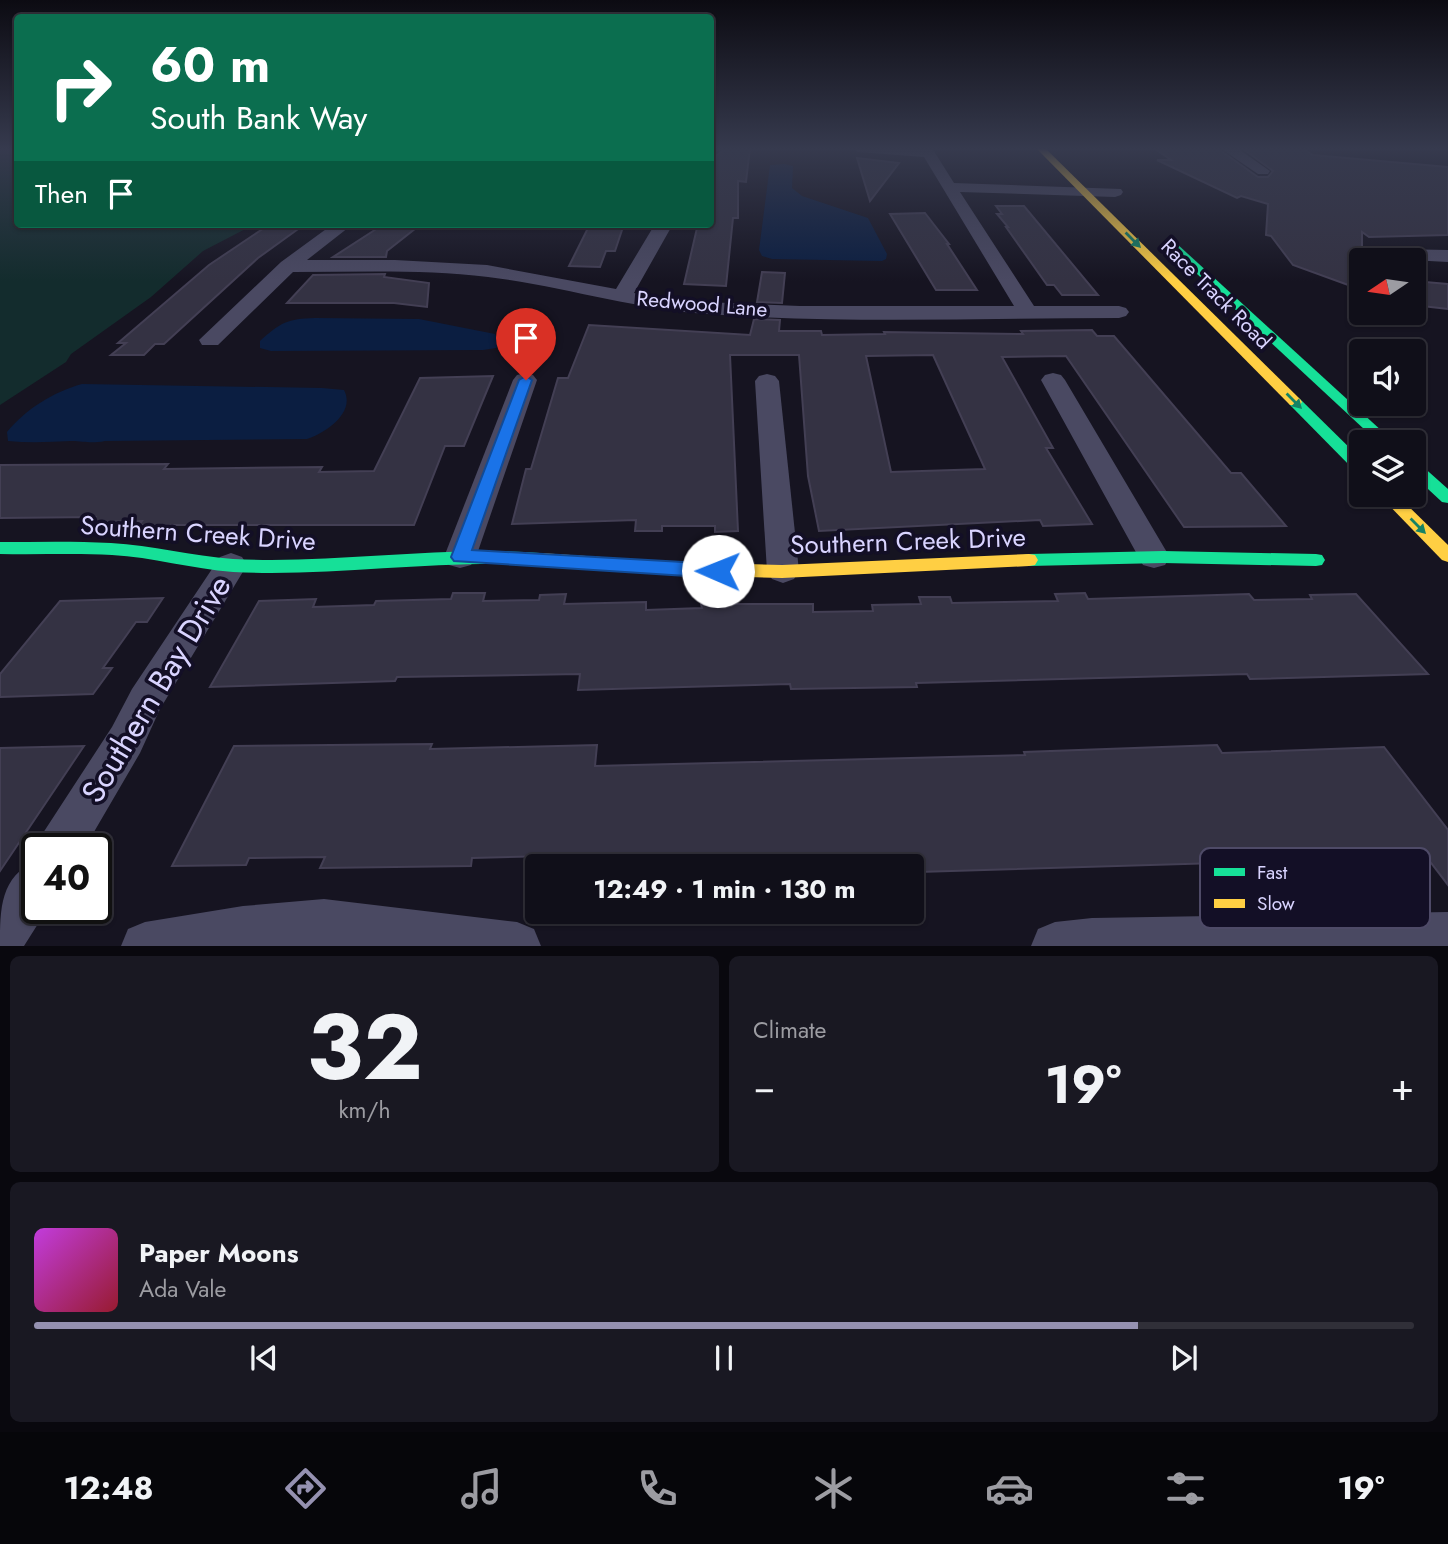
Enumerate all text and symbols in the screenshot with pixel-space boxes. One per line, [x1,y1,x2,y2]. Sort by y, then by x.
text: 60 m [150,30,270,100]
icon: right [35,42,126,133]
text: South Bank Way [150,95,367,141]
text: Then [35,175,88,213]
icon: arrive [102,175,140,213]
one-way arrow [1124,232,1141,248]
street label: Race Track Road [1154,232,1278,356]
north arrow [1349,248,1426,326]
map controls [1349,248,1426,507]
street label: Redwood Lane [635,283,769,325]
pin [496,308,556,380]
icon: arrive [507,319,545,357]
button: sound [1349,339,1426,416]
one-way arrow [1285,393,1302,410]
button: layers [1349,430,1426,507]
street label: Southern Creek Drive [79,506,317,560]
one-way arrow [1409,517,1426,534]
street label: Southern Creek Drive [789,518,1027,564]
position arrow [681,534,755,608]
street label: Southern Bay Drive [70,567,242,811]
speed limit sign: 40 [21,833,112,924]
legend [1200,848,1430,928]
text: Fast [1257,859,1288,886]
text: 12:49 · 1 min · 130 m [593,870,856,908]
text: Slow [1257,890,1295,917]
text: 32 [306,982,423,1113]
text: Climate [753,1013,826,1047]
text: 19° [1045,1047,1121,1123]
text: − [753,1059,775,1114]
text: + [1391,1059,1414,1114]
text: km/h [339,1093,390,1127]
text: Paper Moons [139,1234,299,1272]
text: Ada Vale [139,1272,226,1306]
icon: previous [245,1339,283,1377]
icon: pause [705,1339,743,1377]
icon: next [1165,1339,1203,1377]
icon: directions [281,1464,330,1513]
icon: music [457,1464,506,1513]
icon: phone [633,1464,682,1513]
icon: climate [809,1464,858,1513]
icon: car [985,1464,1034,1513]
icon: filters [1161,1464,1210,1513]
text: 12:48 [64,1465,154,1511]
text: 19° [1337,1465,1384,1511]

